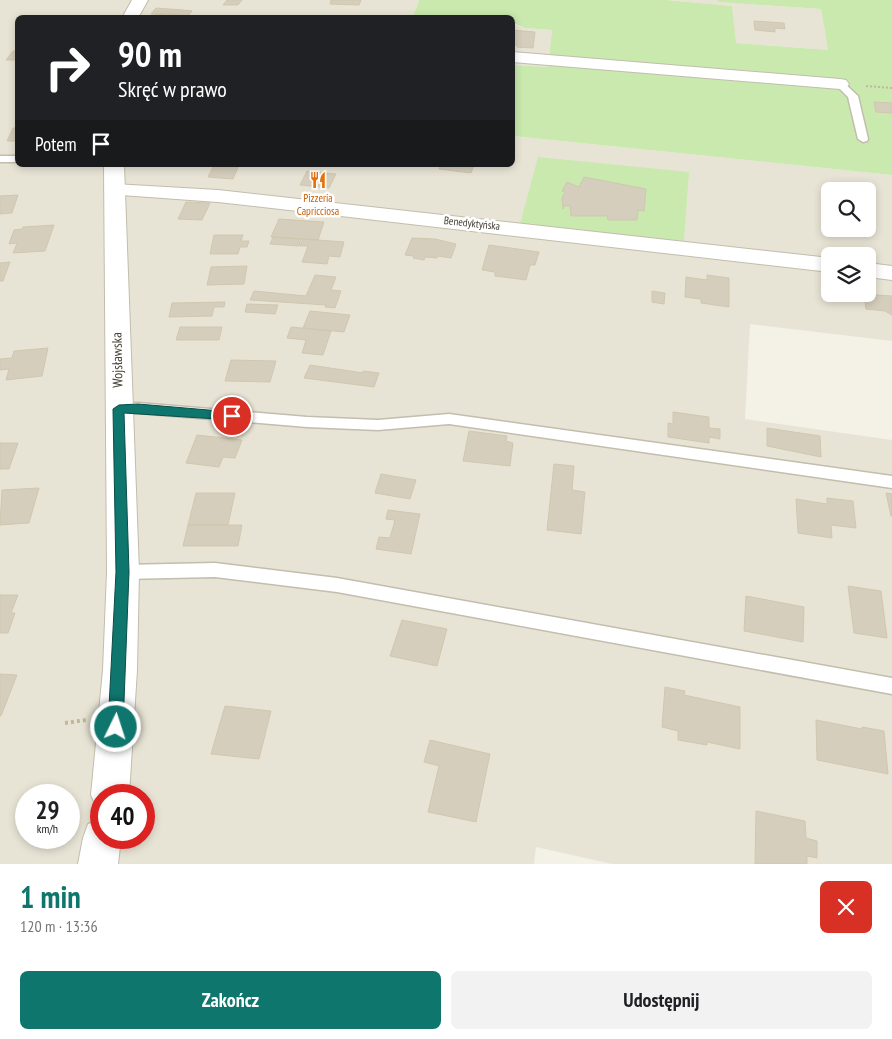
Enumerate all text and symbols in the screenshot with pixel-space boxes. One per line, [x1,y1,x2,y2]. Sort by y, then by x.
text: 90 m [118,31,182,77]
icon: right [35,35,100,100]
text: Skręć w prawo [118,75,227,103]
icon: arrive [87,130,115,158]
text: Potem [35,132,77,156]
restaurant icon: Pizzeria Capricciosa [308,170,328,190]
map controls [821,182,876,302]
button: search [821,182,876,237]
place label: Pizzeria Capricciosa [297,191,339,218]
street label: Benedyktyńska [443,213,501,233]
button: layers [821,247,876,302]
street label: Wojsławska [108,332,126,388]
pin [211,395,253,437]
icon: arrive [218,402,246,430]
position arrow [89,700,141,752]
speed limit sign: 40 [90,784,155,849]
text: 29 [36,794,59,826]
text: km/h [37,821,58,836]
text: 1 min [20,877,81,916]
button: close [820,881,872,933]
text: 120 m · 13:36 [20,916,98,936]
button: Zakończ [20,971,441,1029]
button: Udostępnij [451,971,872,1029]

